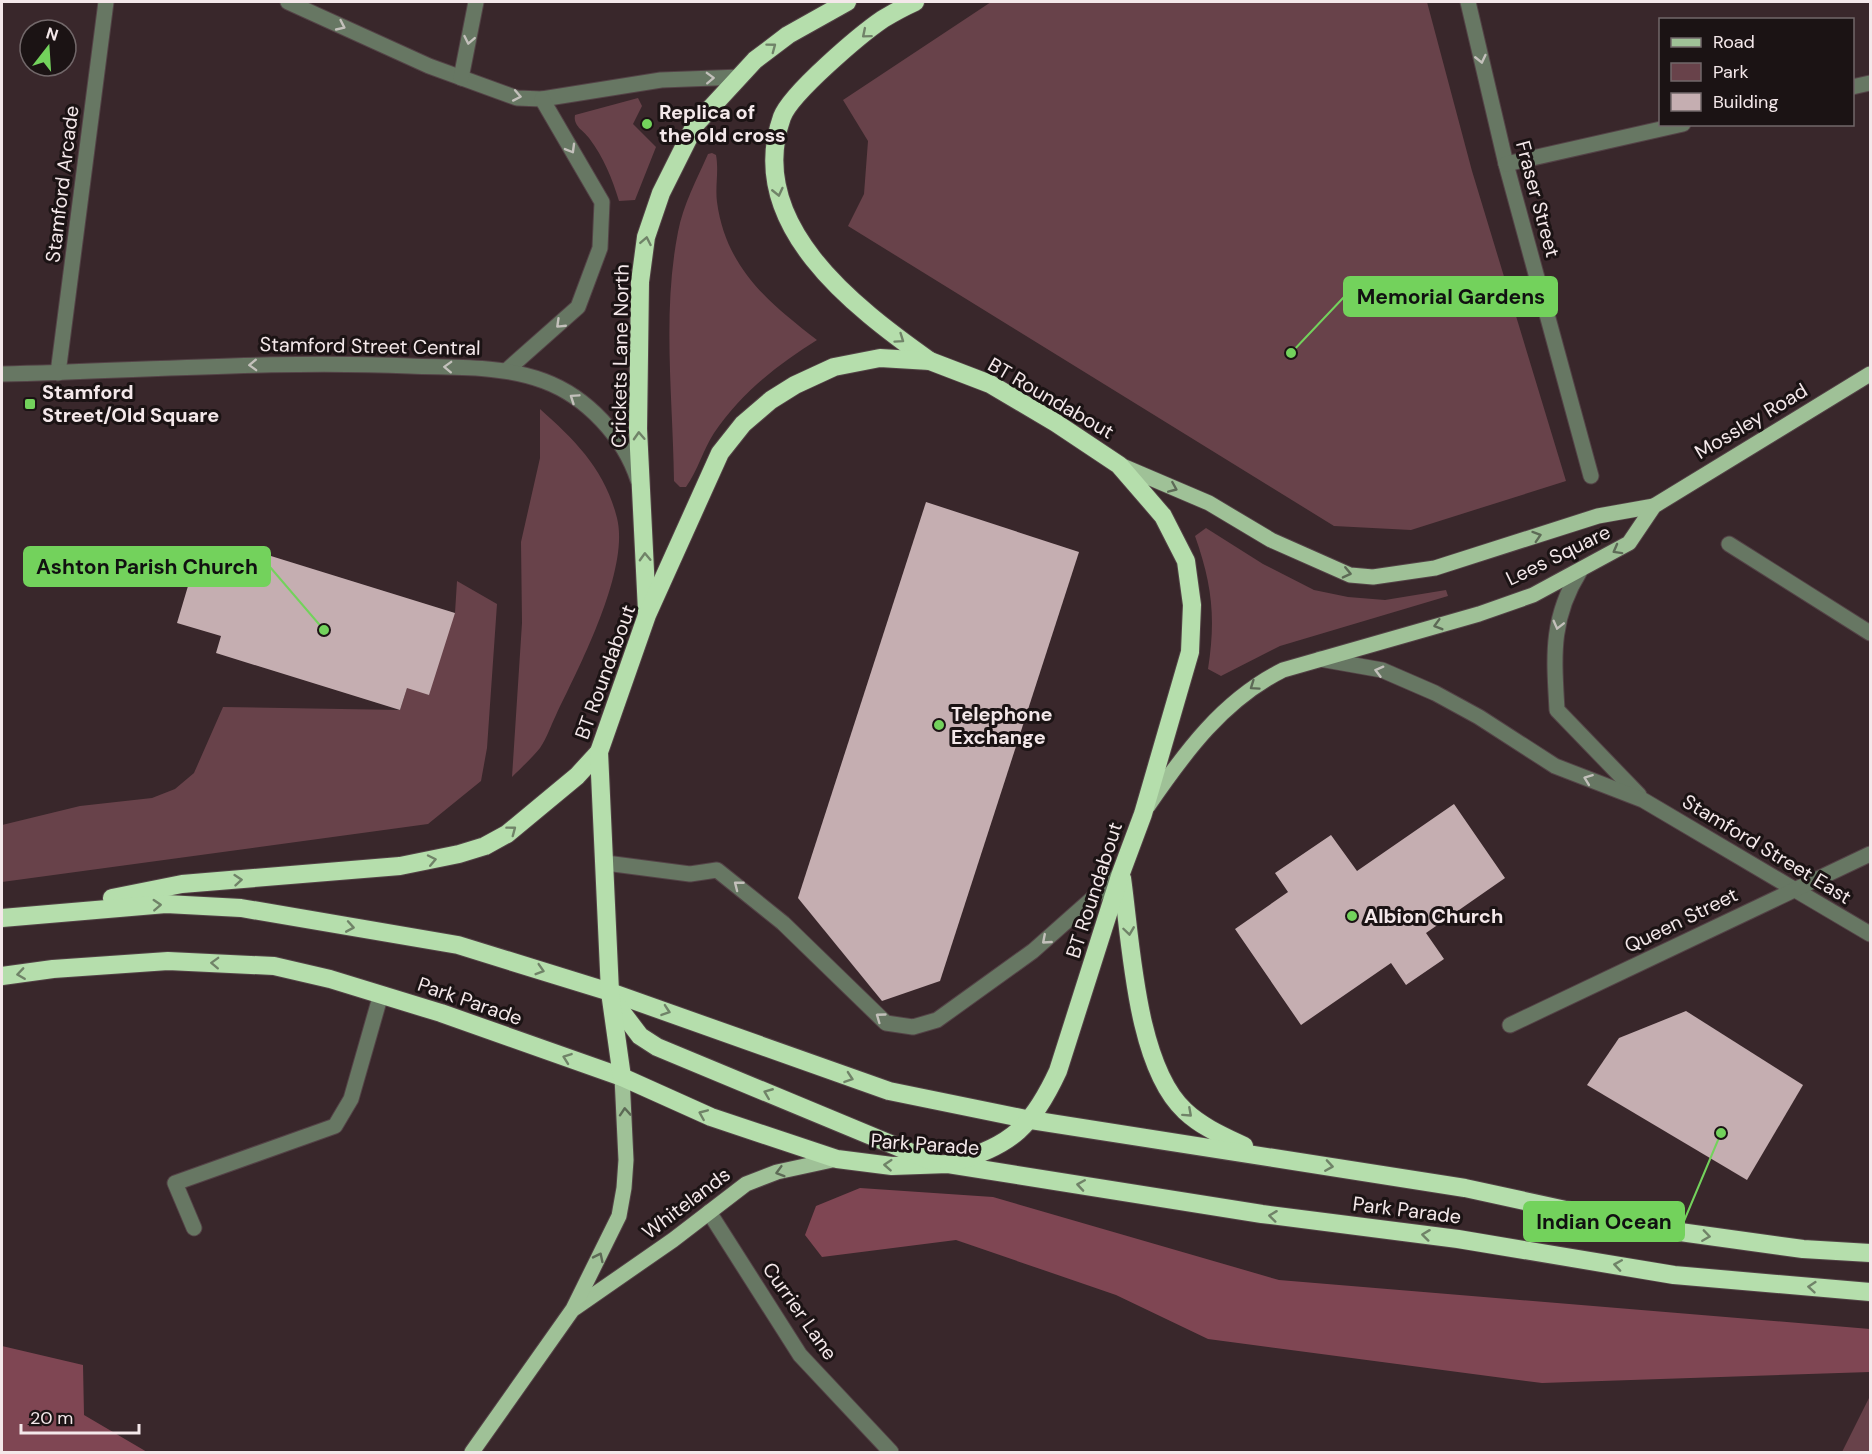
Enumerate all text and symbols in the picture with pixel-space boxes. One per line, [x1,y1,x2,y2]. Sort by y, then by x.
north arrow [18,18,78,78]
one-way arrow [335,18,346,30]
legend [1659,18,1854,126]
text: N [44,22,61,46]
one-way arrow [862,26,873,37]
text: Road [1713,30,1755,54]
one-way arrow [463,34,476,44]
one-way arrow [766,43,777,54]
one-way arrow [1474,53,1487,63]
text: Park [1713,60,1749,84]
one-way arrow [705,71,714,84]
one-way arrow [511,89,521,102]
text: Building [1713,90,1778,114]
place label: Replica of the old cross [659,99,786,148]
street label: Stamford Arcade [39,104,85,264]
marker: Replica of the old cross [640,117,654,131]
street label: Fraser Street [1510,138,1566,260]
one-way arrow [564,143,575,153]
one-way arrow [770,186,783,196]
one-way arrow [639,237,652,247]
street label: Crickets Lane North [605,264,635,448]
callout: Memorial Gardens [1344,277,1557,316]
text: Memorial Gardens [1357,283,1545,311]
one-way arrow [557,317,568,328]
street label: Stamford Street Central [259,331,481,361]
one-way arrow [893,332,904,343]
street label: BT Roundabout [983,351,1119,445]
one-way arrow [249,358,258,371]
one-way arrow [444,361,453,374]
street label: Mossley Road [1690,377,1812,465]
place label: Stamford Street/Old Square [42,379,219,428]
one-way arrow [569,394,580,405]
marker: Stamford Street/Old Square [23,397,37,411]
one-way arrow [632,431,645,440]
one-way arrow [1167,481,1178,493]
street label: Lees Square [1501,519,1615,591]
one-way arrow [1531,531,1542,543]
one-way arrow [1613,543,1623,554]
callout: Ashton Parish Church [24,547,270,586]
one-way arrow [639,552,652,561]
text: Ashton Parish Church [36,553,258,581]
one-way arrow [1342,566,1352,579]
street label: BT Roundabout [569,601,641,743]
one-way arrow [1433,618,1443,631]
one-way arrow [1553,619,1566,629]
one-way arrow [1374,665,1384,678]
one-way arrow [1249,679,1260,690]
place label: Telephone Exchange [951,701,1053,750]
marker: Telephone Exchange [932,718,946,732]
one-way arrow [1583,774,1594,786]
street label: Stamford Street East [1678,788,1857,910]
street label: BT Roundabout [1060,819,1128,961]
one-way arrow [505,826,516,837]
one-way arrow [427,854,437,867]
one-way arrow [234,874,243,887]
street label: Queen Street [1620,881,1742,959]
one-way arrow [733,882,744,893]
one-way arrow [153,899,162,912]
place label: Albion Church [1364,903,1503,929]
marker: Albion Church [1345,909,1359,923]
one-way arrow [345,920,355,933]
one-way arrow [1123,926,1135,936]
one-way arrow [1041,932,1052,943]
one-way arrow [211,957,220,970]
one-way arrow [534,963,545,975]
one-way arrow [16,967,25,979]
street label: Park Parade [414,971,526,1031]
one-way arrow [660,1004,670,1017]
one-way arrow [876,1014,887,1025]
one-way arrow [562,1052,572,1065]
one-way arrow [843,1071,854,1084]
one-way arrow [764,1088,775,1100]
one-way arrow [1181,1106,1192,1117]
one-way arrow [618,1108,631,1117]
one-way arrow [698,1109,709,1121]
street label: Park Parade [870,1127,980,1161]
one-way arrow [883,1158,892,1171]
one-way arrow [1324,1159,1334,1171]
street label: Whitelands [637,1161,735,1245]
one-way arrow [775,1165,786,1177]
one-way arrow [1076,1179,1085,1191]
street label: Park Parade [1351,1190,1463,1230]
callout: Indian Ocean [1524,1202,1684,1241]
text: Indian Ocean [1536,1208,1672,1236]
one-way arrow [1268,1210,1278,1223]
one-way arrow [1702,1229,1711,1241]
one-way arrow [1421,1230,1430,1242]
one-way arrow [591,1252,603,1263]
street label: Currier Lane [757,1257,843,1365]
one-way arrow [1614,1260,1623,1272]
one-way arrow [1808,1281,1817,1294]
scale bar [21,1397,140,1435]
text: 20 m [30,1406,73,1430]

